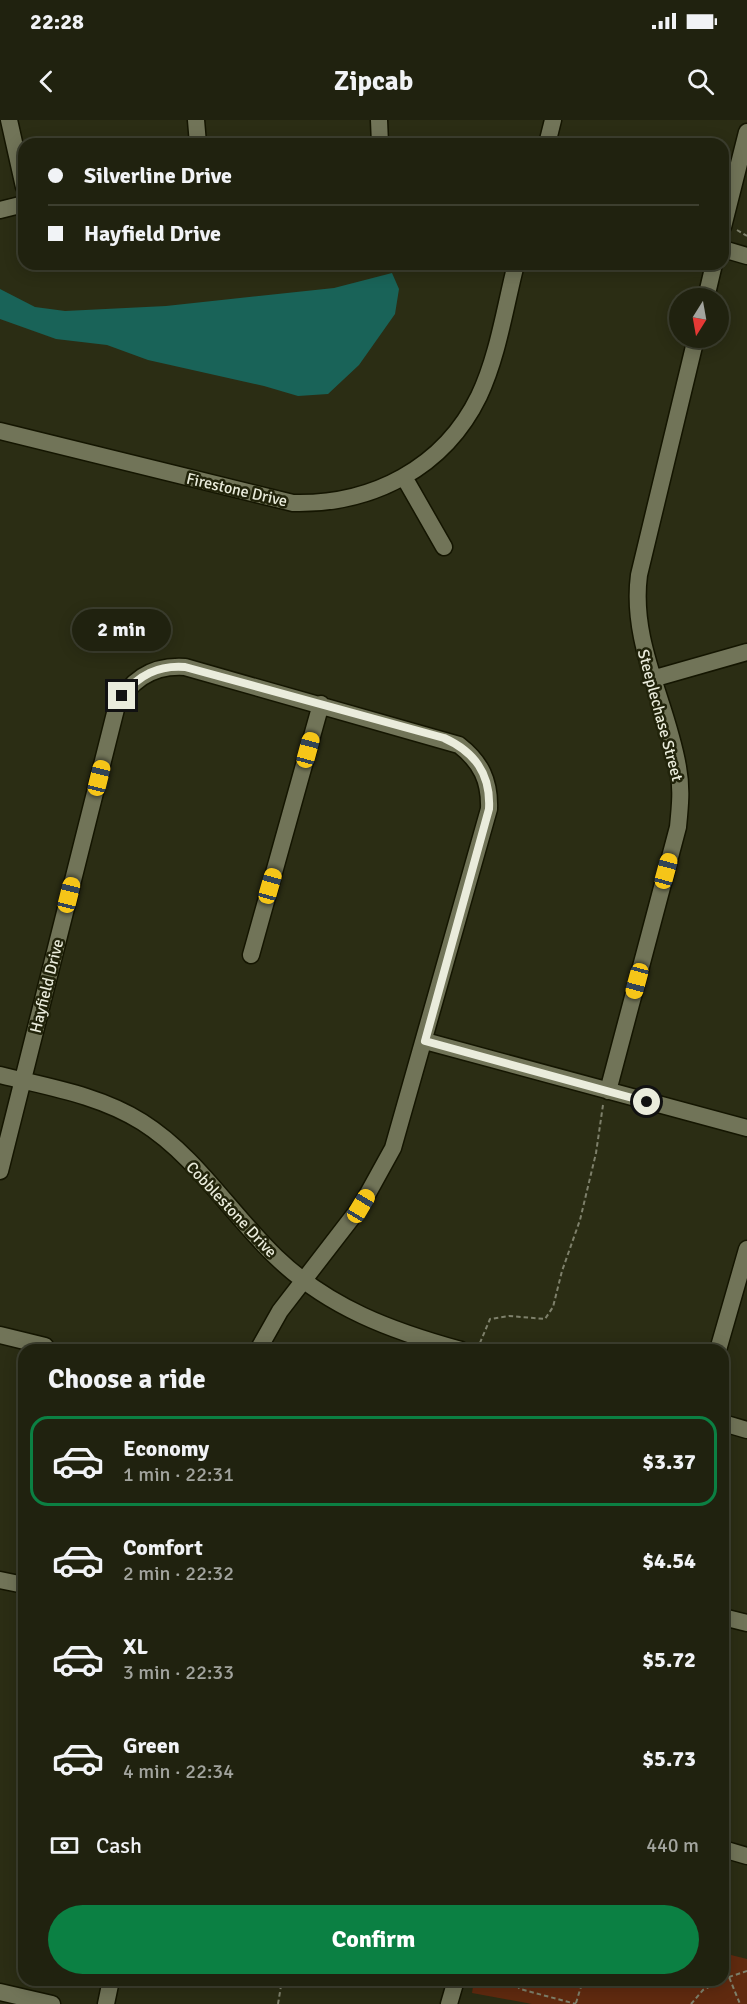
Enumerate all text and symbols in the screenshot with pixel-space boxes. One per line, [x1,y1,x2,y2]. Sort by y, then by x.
text: 22:28 [30,8,84,35]
icon: back [30,65,63,98]
text: Zipcab [334,65,413,98]
icon: search [684,65,717,98]
text: Silverline Drive [84,162,232,189]
text: Hayfield Drive [84,220,221,247]
north arrow [669,288,729,348]
map controls [669,288,729,348]
street label: Firestone Drive [184,469,289,511]
callout: 2 min [72,609,172,651]
text: 2 min [97,617,146,642]
street label: Steeplechase Street [633,647,687,784]
route end [108,682,135,709]
car [295,730,321,770]
car [86,758,112,798]
car [653,851,679,891]
car [256,866,284,906]
car [56,875,82,915]
street label: Hayfield Drive [26,937,68,1035]
car [624,961,650,1001]
route start [633,1088,660,1115]
street label: Cobblestone Drive [182,1157,281,1262]
car [344,1186,378,1226]
text: Choose a ride [48,1363,206,1396]
icon: car [51,1434,105,1488]
text: Economy [123,1435,209,1462]
text: $3.37 [642,1448,696,1475]
text: 1 min · 22:31 [123,1462,234,1487]
icon: car [51,1533,105,1587]
text: Comfort [123,1534,203,1561]
text: $4.54 [642,1547,696,1574]
text: 2 min · 22:32 [123,1561,234,1586]
icon: car [51,1632,105,1686]
text: XL [123,1633,148,1660]
text: $5.72 [642,1646,696,1673]
text: 3 min · 22:33 [123,1660,234,1685]
icon: car [51,1731,105,1785]
text: Green [123,1732,180,1759]
text: $5.73 [642,1745,696,1772]
text: 4 min · 22:34 [123,1759,234,1784]
icon: cash [48,1829,81,1862]
text: Cash [96,1832,142,1859]
text: 440 m [646,1833,699,1858]
button: Confirm [48,1905,699,1974]

